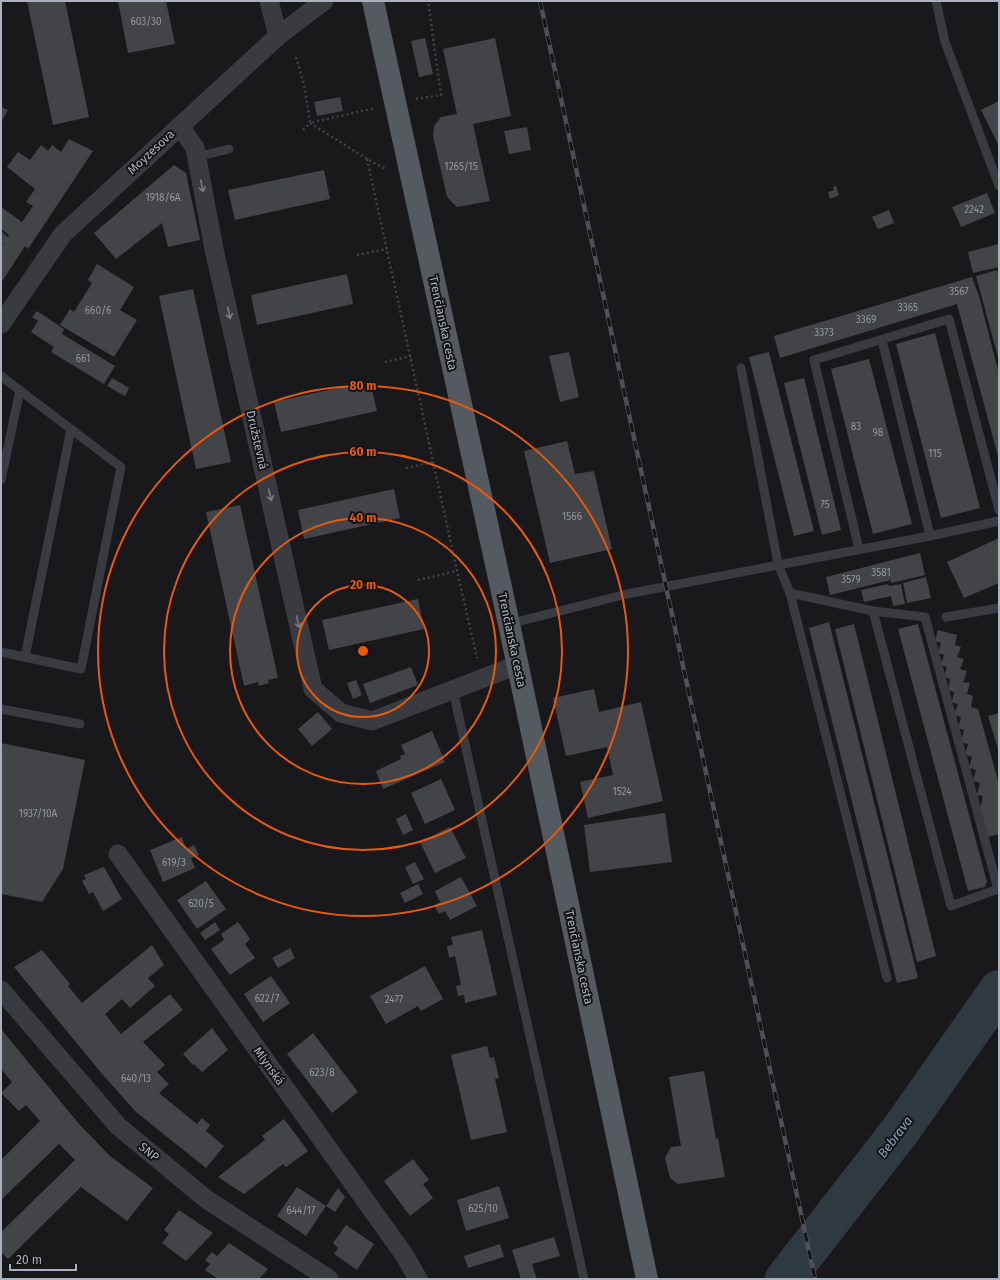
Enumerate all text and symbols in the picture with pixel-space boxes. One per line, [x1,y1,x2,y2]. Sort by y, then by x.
house number: 603/30 [130,16,162,28]
street label: Moyzesova [125,127,177,177]
house number: 1265/15 [444,161,478,173]
one-way arrow [199,179,207,192]
house number: 1918/6A [145,192,181,204]
house number: 2242 [964,204,984,216]
street label: Trenčianska cesta [426,275,460,371]
house number: 3567 [949,286,969,298]
house number: 3365 [898,302,918,314]
house number: 660/6 [85,305,111,317]
one-way arrow [226,306,233,319]
house number: 3369 [856,314,876,326]
house number: 3373 [814,327,834,339]
house number: 661 [76,353,90,365]
text: 80 m [350,379,376,393]
street label: Družstevná [243,409,271,471]
house number: 83 [851,421,861,433]
house number: 98 [873,427,884,439]
text: 60 m [350,445,376,459]
house number: 115 [928,448,942,460]
one-way arrow [266,488,274,501]
house number: 75 [820,499,830,511]
text: 40 m [350,511,376,525]
house number: 1566 [562,511,582,523]
house number: 3581 [871,567,891,579]
house number: 3579 [841,574,861,586]
text: 20 m [350,578,376,592]
street label: Trenčianska cesta [495,592,529,688]
one-way arrow [294,615,302,628]
centre of rings [356,644,370,658]
house number: 1524 [612,786,632,798]
house number: 1937/10A [19,808,58,820]
house number: 619/3 [162,857,186,869]
house number: 620/5 [188,898,214,910]
street label: Trenčianska cesta [562,909,596,1005]
house number: 622/7 [255,993,280,1005]
house number: 2477 [385,994,404,1006]
street label: Mlynská [250,1044,288,1088]
house number: 623/8 [309,1067,335,1079]
house number: 640/13 [121,1073,151,1085]
water label: Bebrava [875,1113,915,1161]
street label: SNP [136,1140,162,1164]
house number: 625/10 [468,1203,498,1215]
house number: 644/17 [286,1205,316,1217]
scale bar [10,1246,76,1272]
text: 20 m [16,1253,42,1267]

